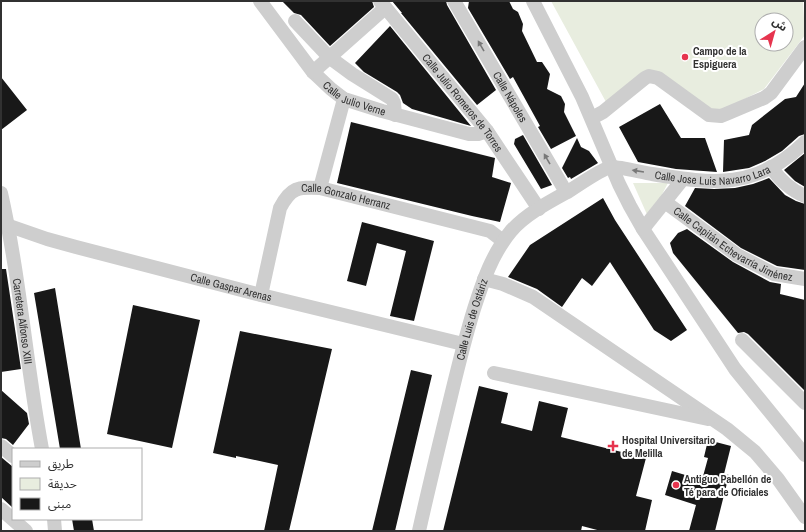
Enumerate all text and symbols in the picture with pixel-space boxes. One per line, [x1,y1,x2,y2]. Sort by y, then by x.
north arrow [754,12,794,52]
text: ش [770,14,790,34]
one-way arrow [477,41,484,52]
place label: Campo de la Espiguera [693,44,747,71]
street label: Calle Julio Romeros de Torres [419,51,506,155]
marker: Campo de la Espiguera [680,52,690,62]
street label: Calle Nápoles [490,69,531,125]
street label: Calle Julio Verne [320,78,387,119]
one-way arrow [543,153,550,165]
street label: Calle Jose Luis Navarro Lara [654,162,773,188]
one-way arrow [632,168,644,174]
street label: Calle Gonzalo Herranz [301,181,393,213]
street label: Calle Capitán Echevarría Jiménez [671,204,794,284]
street label: Calle Gaspar Arenas [189,270,274,304]
street label: Calle Luis de Ostáriz [453,276,491,362]
street label: Carretera Alfonso XIII [10,277,35,365]
place label: Hospital Universitario de Melilla [622,433,716,460]
marker: Hospital Universitario de Melilla [607,440,619,452]
legend [12,448,142,520]
text: طريق [48,456,74,472]
place label: Antiguo Pabellón de Té para de Oficiales [684,472,771,499]
text: حديقة [48,476,77,492]
marker: Antiguo Pabellón de Té para de Oficiales [671,480,681,490]
text: مبنى [48,496,71,512]

